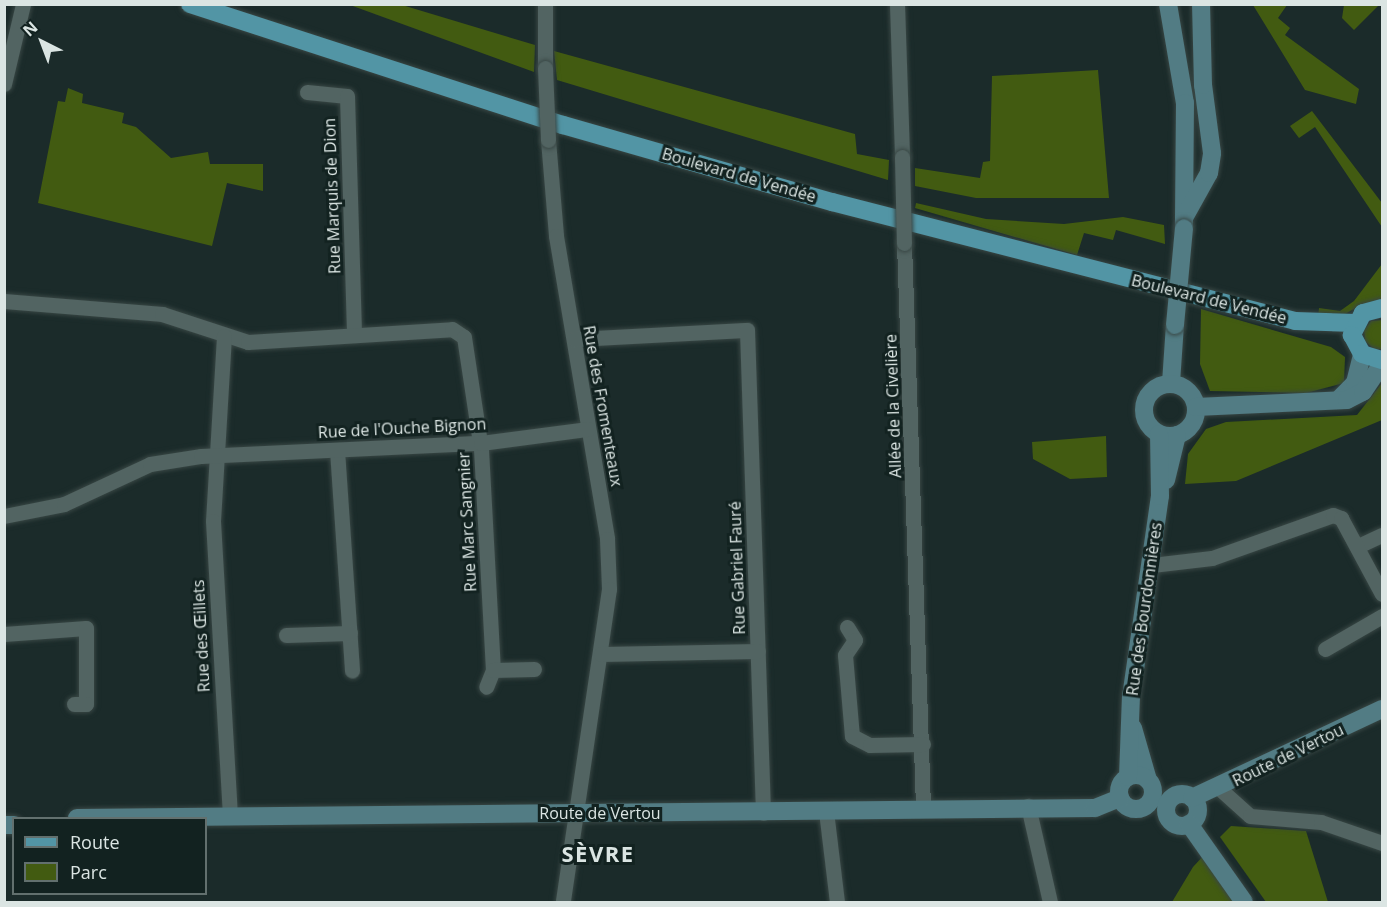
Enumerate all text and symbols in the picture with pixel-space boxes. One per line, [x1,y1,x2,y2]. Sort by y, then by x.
north arrow [12,12,72,72]
text: N [18,16,42,41]
street label: Rue Marquis de Dion [320,118,344,274]
street label: Boulevard de Vendée [660,144,818,206]
street label: Boulevard de Vendée [1129,270,1289,328]
street label: Rue des Fromenteaux [579,324,627,488]
street label: Allée de la Civelière [881,334,905,478]
street label: Rue de l'Ouche Bignon [317,414,487,442]
street label: Rue Marc Sangnier [454,452,480,592]
street label: Rue Gabriel Fauré [725,501,749,635]
street label: Rue des Bourdonnières [1122,521,1166,697]
street label: Rue des Œillets [188,579,214,693]
street label: Route de Vertou [1229,720,1347,790]
street label: Route de Vertou [539,803,661,823]
legend [12,817,207,895]
text: Route [70,830,120,854]
district label: SÈVRE [561,841,635,867]
text: Parc [70,860,107,884]

